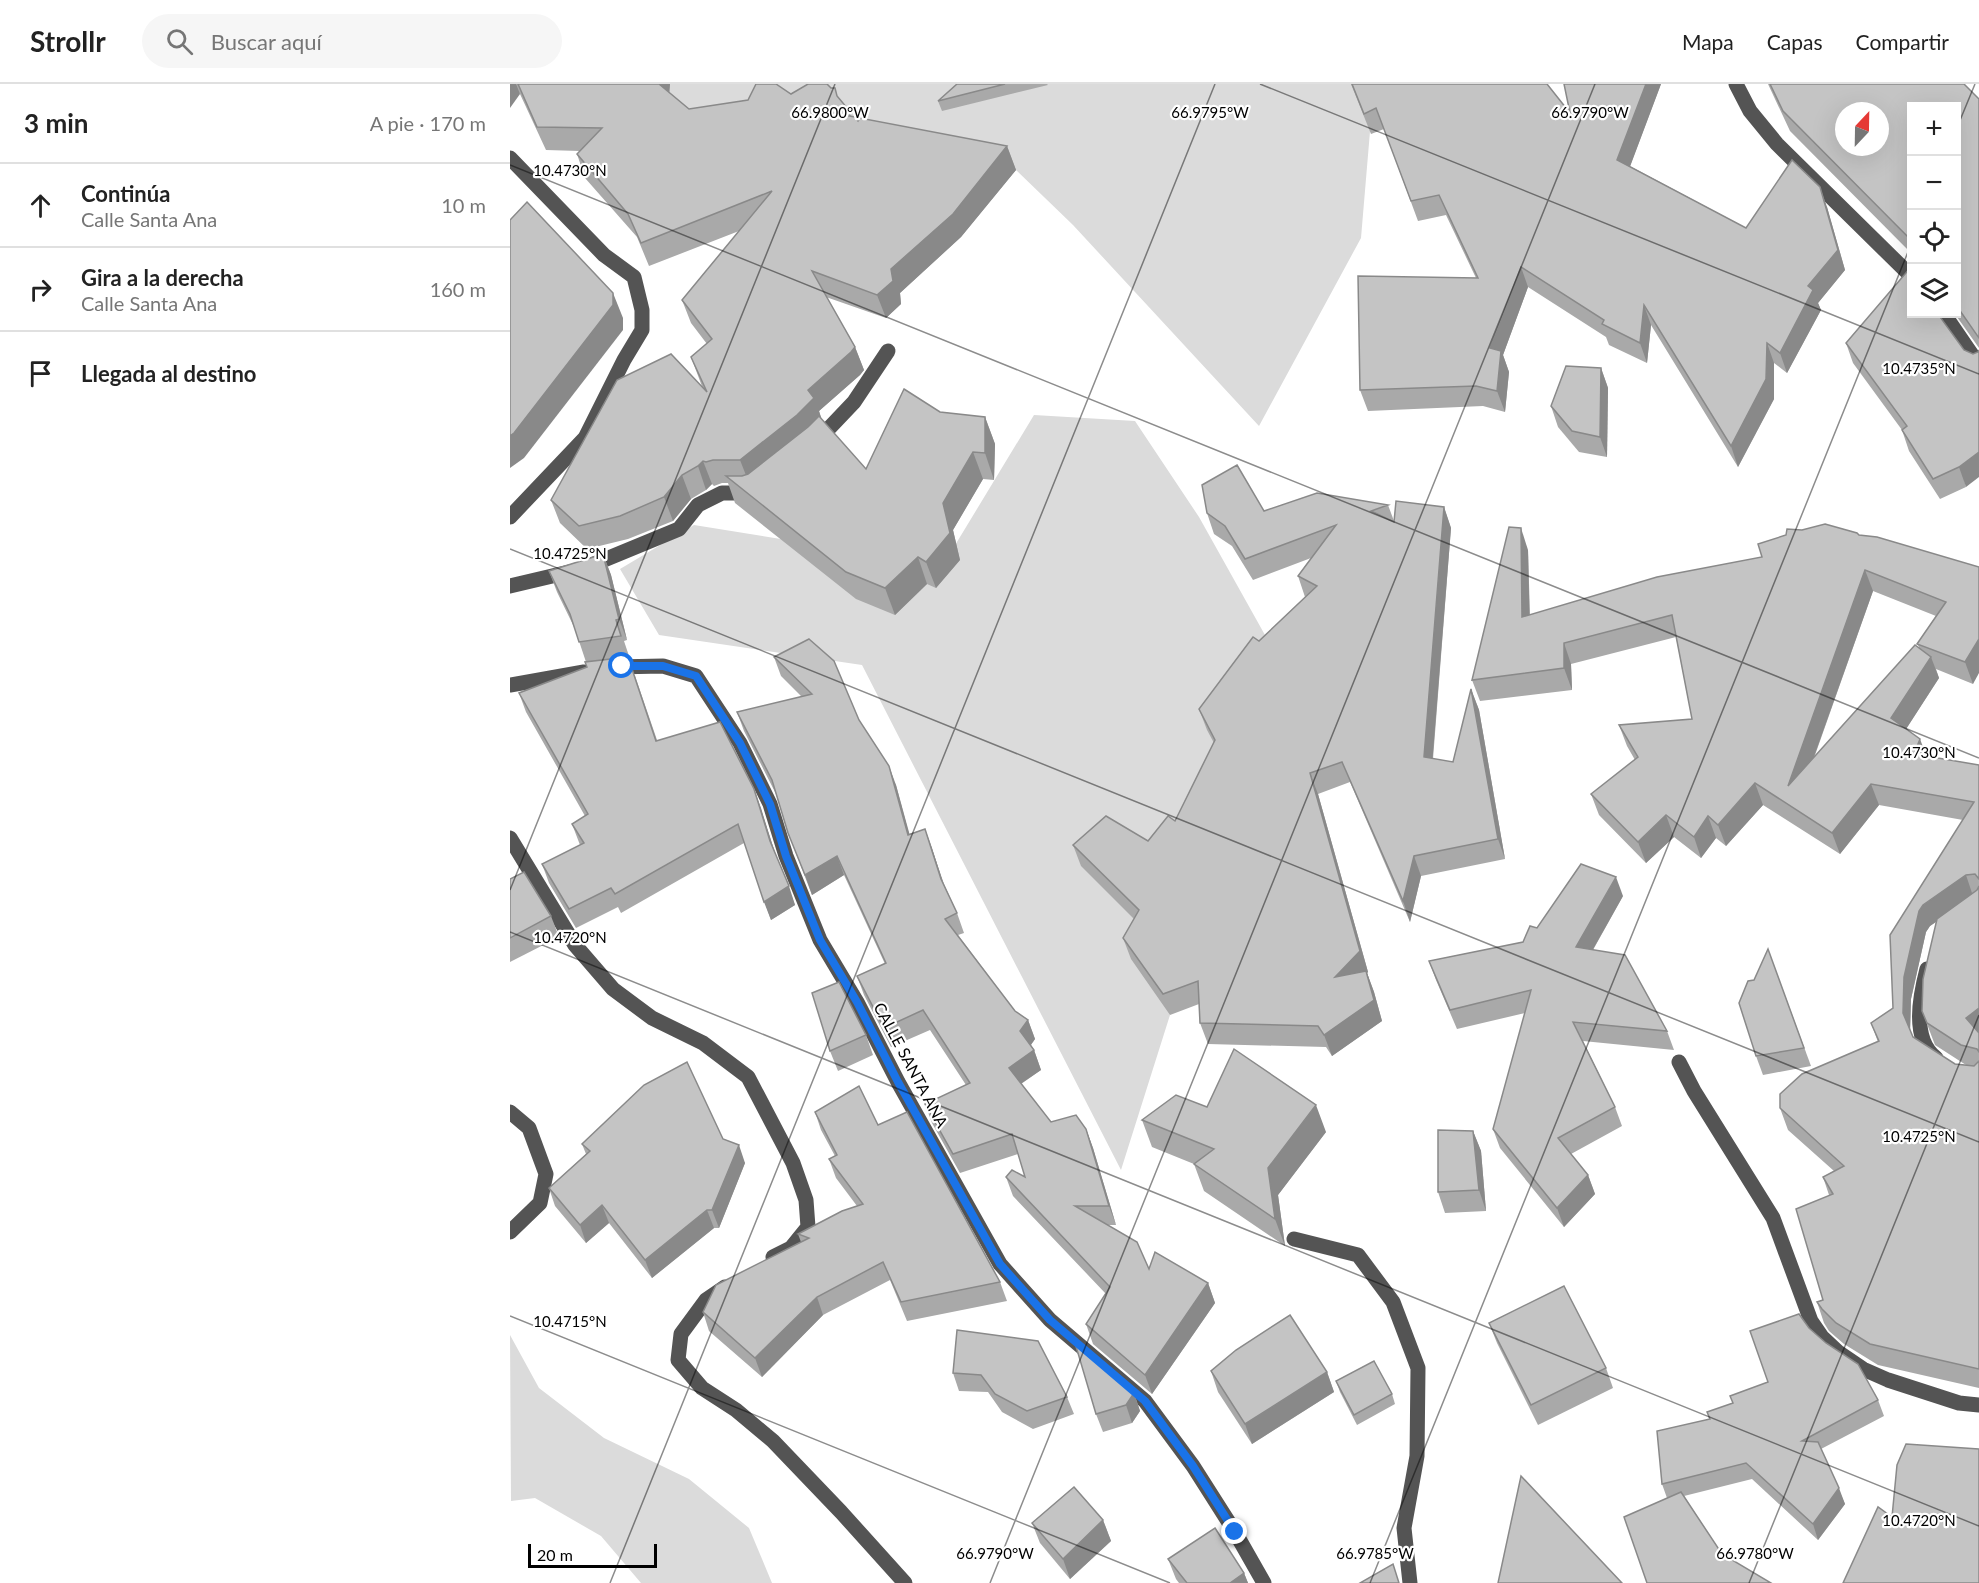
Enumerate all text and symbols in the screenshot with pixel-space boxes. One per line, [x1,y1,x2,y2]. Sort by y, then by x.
search box [142,14,562,68]
text: Strollr [30,24,106,58]
icon: search [163,25,196,58]
text: Buscar aquí [211,28,322,55]
text: Mapa [1682,29,1734,54]
text: Capas [1767,29,1823,54]
text: Compartir [1856,29,1949,54]
north arrow [1835,102,1889,156]
map controls [1907,102,1961,318]
button: + [1907,102,1961,156]
text: 66.9800°W [791,103,869,121]
text: 66.9795°W [1171,103,1249,121]
text: 66.9790°W [1551,103,1629,121]
text: 3 min [24,107,88,139]
text: A pie · 170 m [370,111,486,135]
button: − [1907,156,1961,210]
text: 10.4730°N [533,161,607,179]
text: Continúa [81,180,170,207]
icon: ahead [24,189,57,222]
text: 10 m [441,193,486,217]
text: Calle Santa Ana [81,207,217,231]
button: locate [1907,210,1961,264]
text: Gira a la derecha [81,264,244,291]
button: layers [1907,264,1961,318]
icon: right [24,273,57,306]
text: 160 m [430,277,486,301]
text: Calle Santa Ana [81,291,217,315]
icon: arrive [24,357,57,390]
text: 10.4735°N [1882,359,1956,377]
text: Llegada al destino [81,360,257,387]
text: 10.4725°N [533,544,607,562]
route start [608,652,634,678]
text: 10.4730°N [1882,743,1956,761]
text: 10.4720°N [533,928,607,946]
street label: CALLE SANTA ANA [870,999,953,1131]
text: 10.4725°N [1882,1127,1956,1145]
text: 10.4715°N [533,1312,607,1330]
text: 10.4720°N [1882,1511,1956,1529]
route end [1221,1518,1247,1544]
scale bar [528,1541,657,1568]
text: 66.9790°W [956,1544,1034,1562]
text: 66.9785°W [1336,1544,1414,1562]
text: 66.9780°W [1716,1544,1794,1562]
text: 20 m [537,1545,573,1564]

